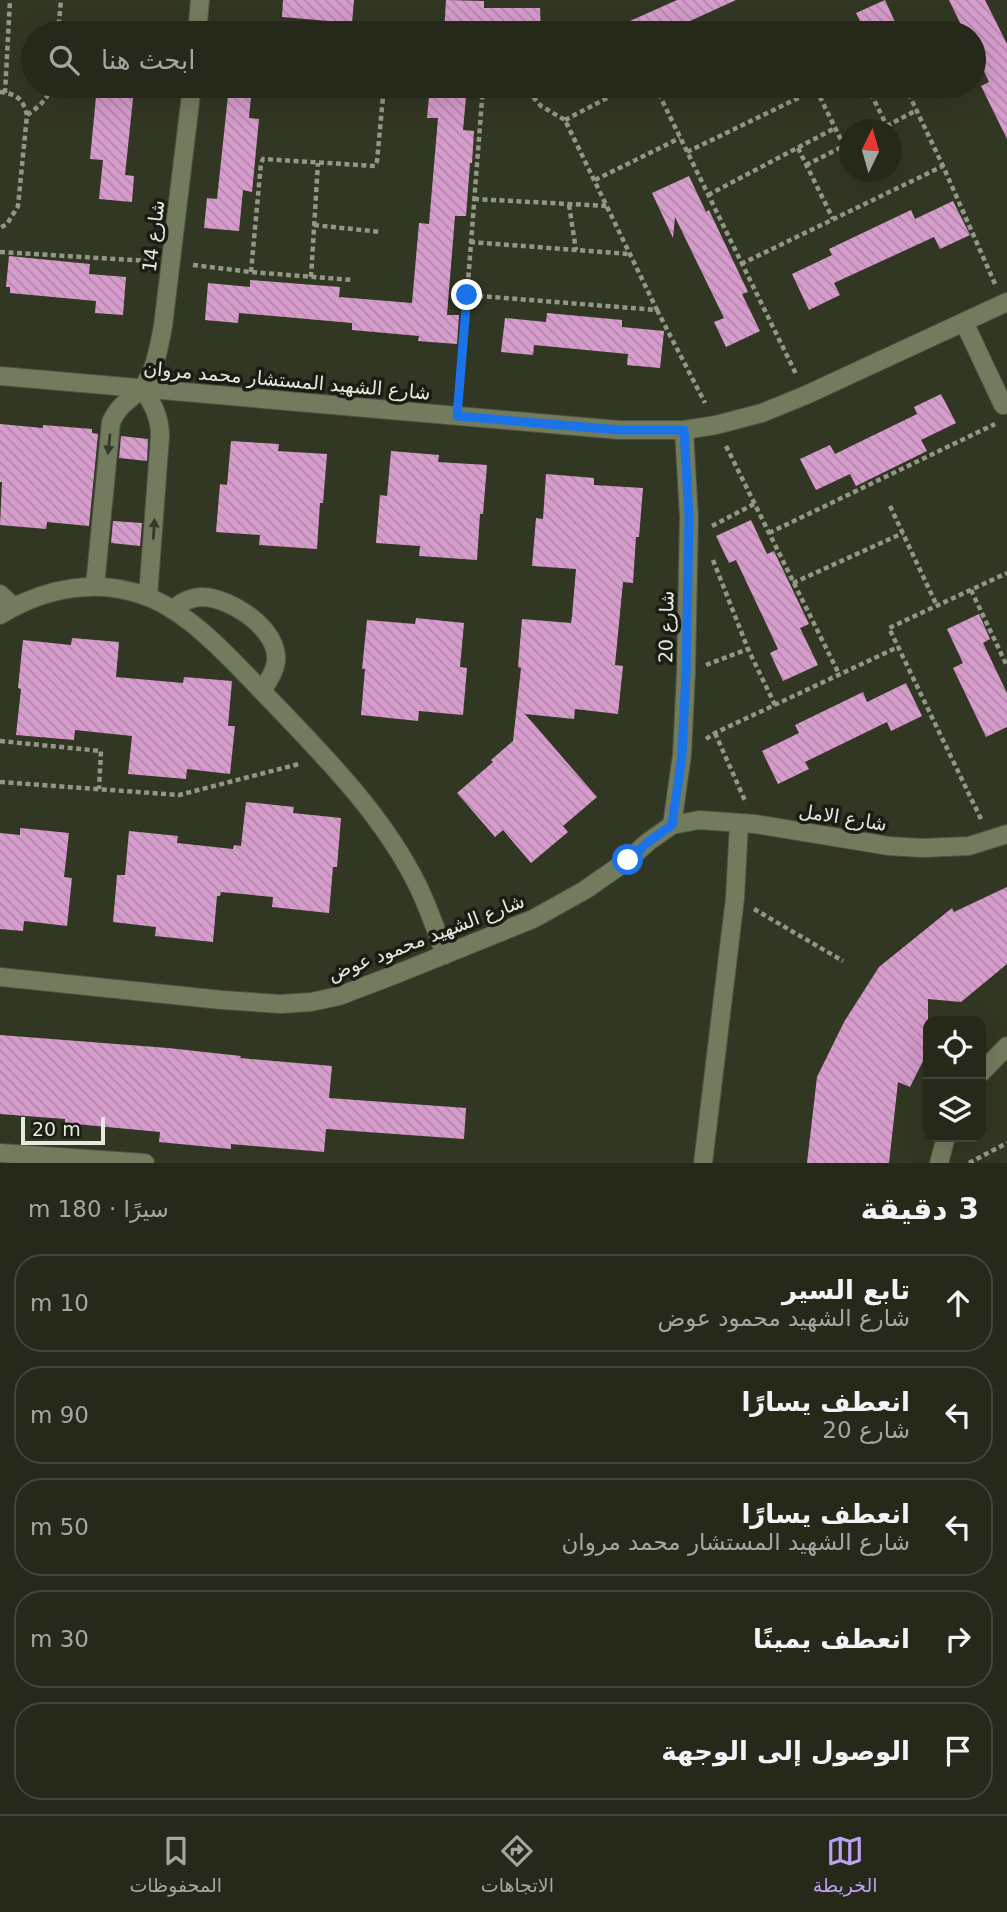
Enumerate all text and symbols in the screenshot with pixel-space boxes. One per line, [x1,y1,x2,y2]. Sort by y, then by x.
search box [21,21,986,98]
icon: search [45,41,83,79]
text: ابحث هنا [101,45,196,75]
north arrow [839,119,902,182]
street label: شارع 14 [138,199,169,273]
route end [451,279,482,310]
street label: شارع الشهيد المستشار محمد مروان [143,356,431,405]
one-way arrow [103,433,114,455]
one-way arrow [148,518,159,540]
street label: شارع 20 [654,591,679,663]
street label: شارع الامل [797,799,889,836]
route start [612,844,643,875]
street label: شارع الشهيد محمود عوض [325,889,528,986]
map controls [923,1016,986,1142]
button: locate [923,1016,986,1079]
button: layers [923,1079,986,1142]
scale bar [21,1114,105,1146]
text: 20 m [32,1118,81,1140]
text: 3 دقيقة [861,1191,979,1226]
text: سيرًا · 180 m [28,1196,169,1222]
text: تابع السير [782,1275,910,1305]
icon: ahead [939,1284,977,1322]
text: 10 m [30,1290,89,1316]
text: شارع الشهيد محمود عوض [657,1305,910,1331]
text: انعطف يسارًا [741,1387,910,1417]
icon: left [939,1396,977,1434]
text: 90 m [30,1402,89,1428]
text: شارع 20 [822,1417,910,1443]
text: انعطف يسارًا [741,1499,910,1529]
icon: left [939,1508,977,1546]
text: 50 m [30,1514,89,1540]
text: شارع الشهيد المستشار محمد مروان [561,1529,910,1555]
icon: right [939,1620,977,1658]
text: انعطف يمينًا [753,1624,910,1654]
text: 30 m [30,1626,89,1652]
icon: arrive [939,1732,977,1770]
text: الوصول إلى الوجهة [661,1736,910,1766]
tab: المحفوظات [129,1832,222,1896]
tab: الاتجاهات [481,1832,554,1896]
tab: الخريطة [813,1832,878,1896]

